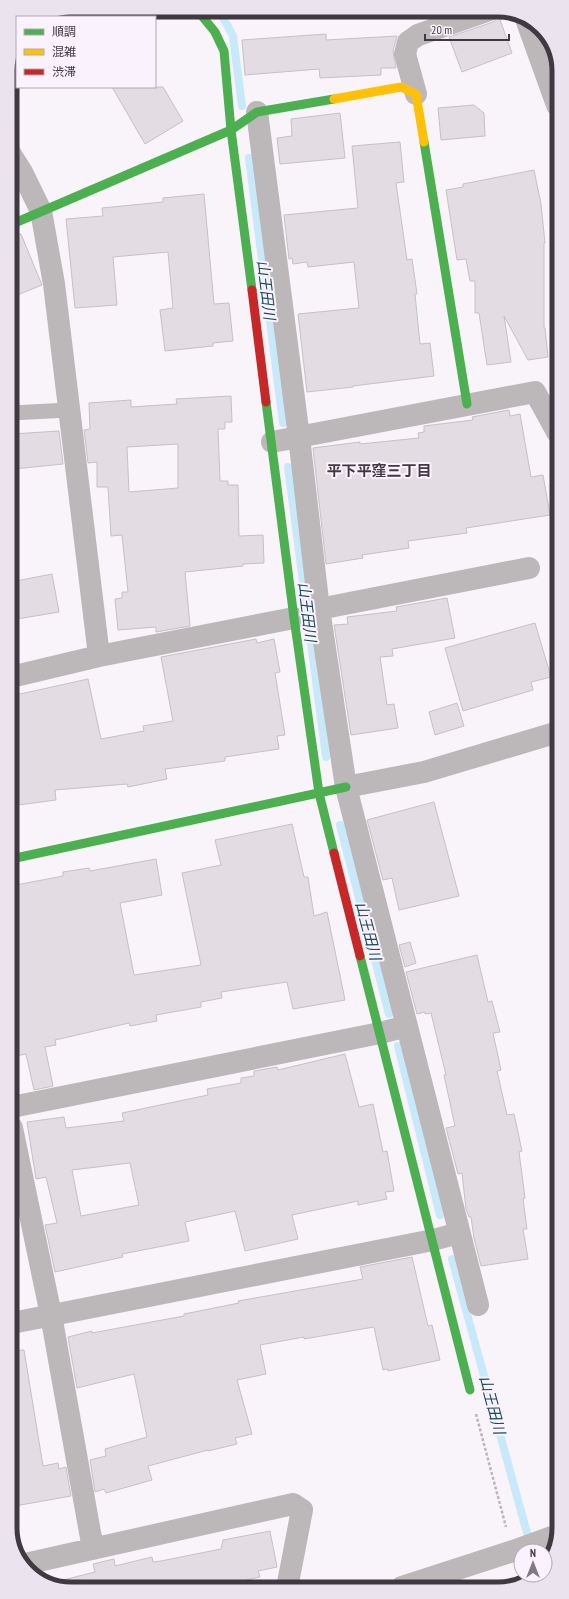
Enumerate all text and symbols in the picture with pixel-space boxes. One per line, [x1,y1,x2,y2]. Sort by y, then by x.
legend [16,16,156,88]
scale bar [425,16,509,42]
text: 20 m [431,22,452,37]
text: 順調 [52,24,76,39]
text: 混雑 [52,44,76,59]
text: 渋滞 [52,64,76,79]
water label: 山王田川 [253,259,280,323]
district label: 平下平窪三丁目 [326,461,432,480]
water label: 山王田川 [294,581,321,645]
water label: 山王田川 [352,899,386,964]
water label: 山王田川 [476,1373,510,1438]
north arrow [513,1543,553,1583]
text: N [530,1546,536,1560]

